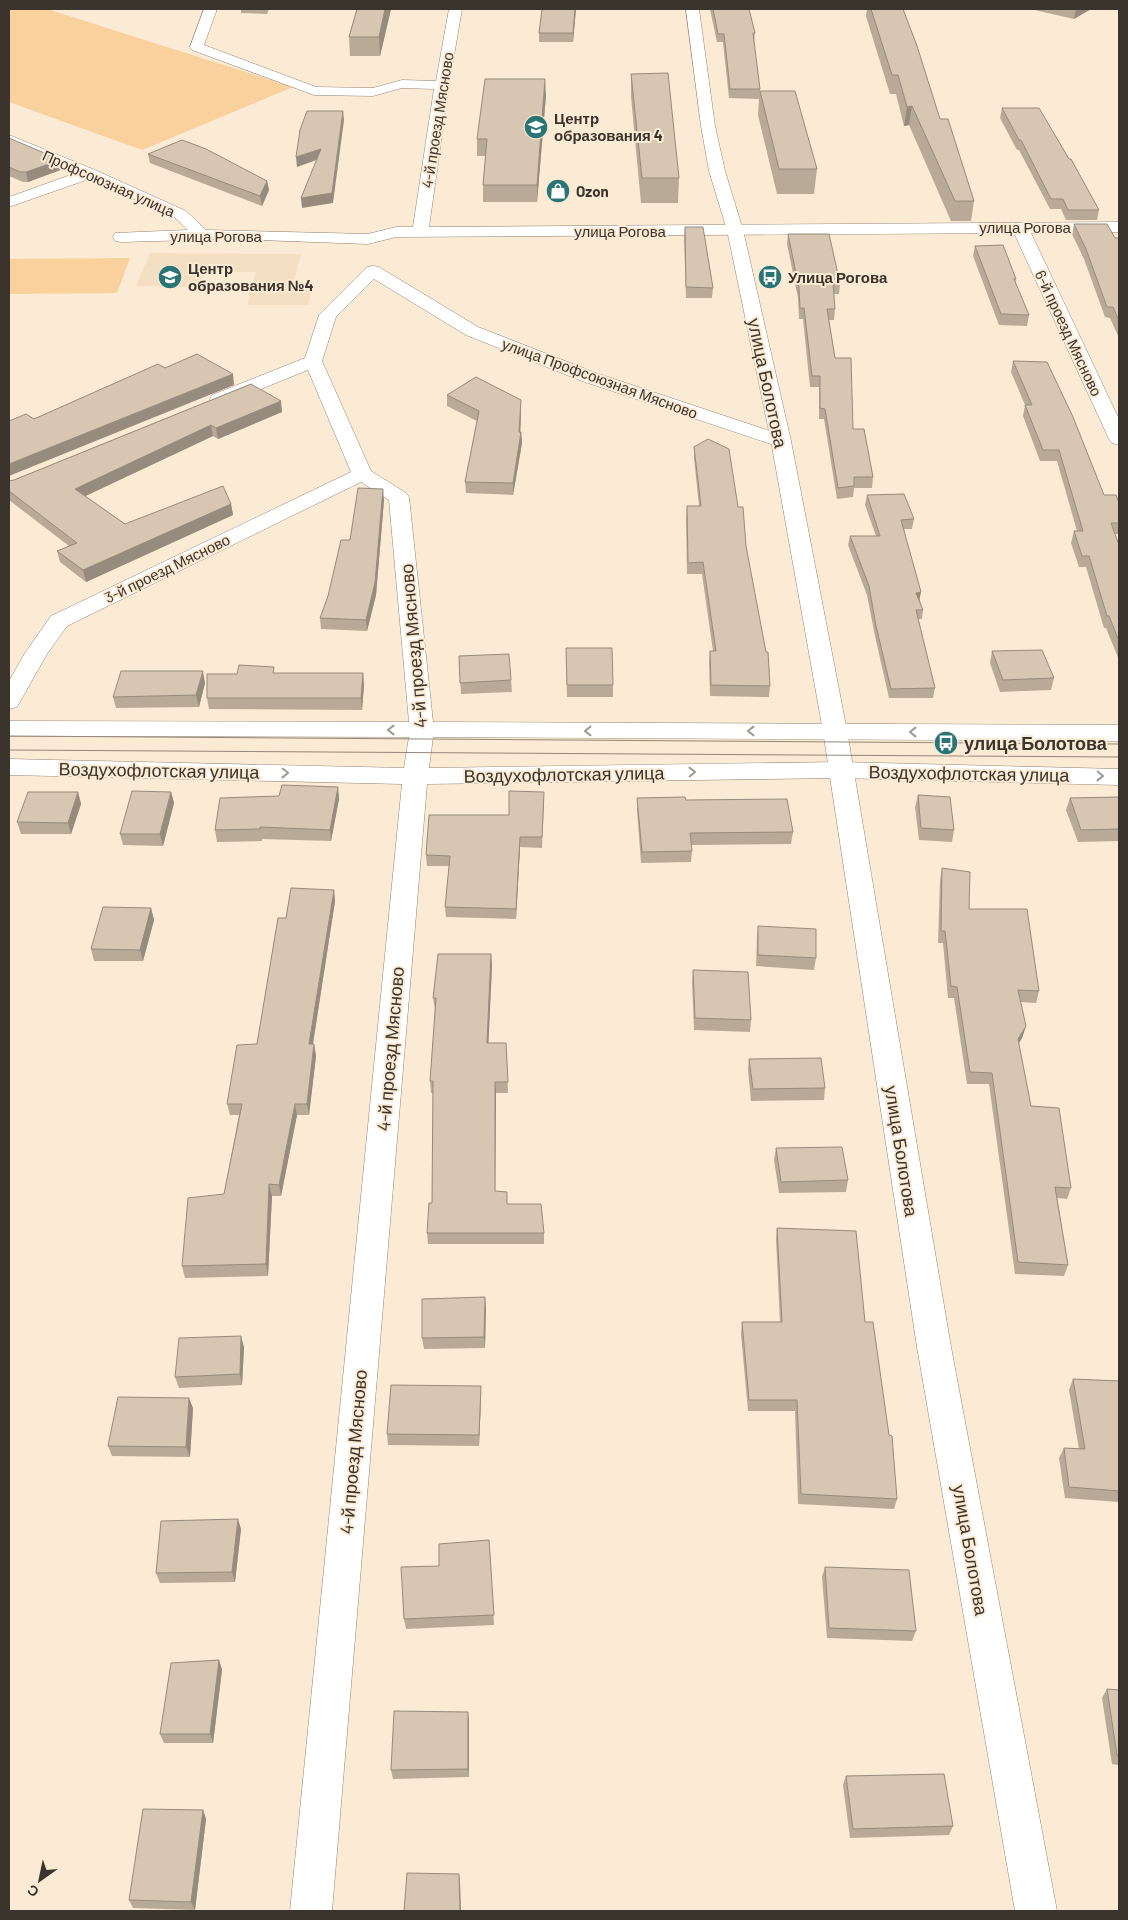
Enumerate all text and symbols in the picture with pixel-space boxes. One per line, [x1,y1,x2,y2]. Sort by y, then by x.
street label: 4-й проезд Мясново [417,51,457,189]
place label: Центр образования 4 [554,109,663,144]
school or university icon: Центр образования 4 [523,114,549,140]
street label: Профсоюзная улица [40,146,179,221]
shop icon: Ozon [545,178,571,204]
place label: Ozon [576,182,609,200]
street label: улица Рогова [979,218,1071,236]
street label: улица Рогова [574,222,666,240]
street label: улица Рогова [170,227,262,245]
place label: Центр образования №4 [188,259,314,294]
school or university icon: Центр образования №4 [157,264,183,290]
bus stop icon: Улица Рогова [757,264,783,290]
street label: 6-й проезд Мясново [1032,267,1106,399]
place label: Улица Рогова [788,268,888,286]
street label: улица Болотова [743,316,793,451]
street label: улица Профсоюзная Мясново [500,334,700,422]
street label: 3-й проезд Мясново [101,530,233,606]
street label: 4-й проезд Мясново [395,563,431,729]
one-way arrow [386,725,394,735]
one-way arrow [584,726,592,736]
one-way arrow [746,726,754,736]
one-way arrow [909,727,916,737]
bus stop icon: улица Болотова [933,730,959,756]
place label: улица Болотова [964,732,1108,754]
street label: Воздухофлотская улица [58,757,261,783]
street label: Воздухофлотская улица [868,760,1071,786]
street label: Воздухофлотская улица [463,761,666,787]
one-way arrow [689,767,697,777]
one-way arrow [282,768,289,778]
one-way arrow [1096,771,1104,782]
street label: 4-й проезд Мясново [372,966,408,1132]
street label: улица Болотова [881,1084,923,1219]
street label: 4-й проезд Мясново [335,1369,371,1535]
street label: улица Болотова [949,1483,993,1618]
north arrow [15,1855,65,1905]
text: С [24,1881,42,1901]

